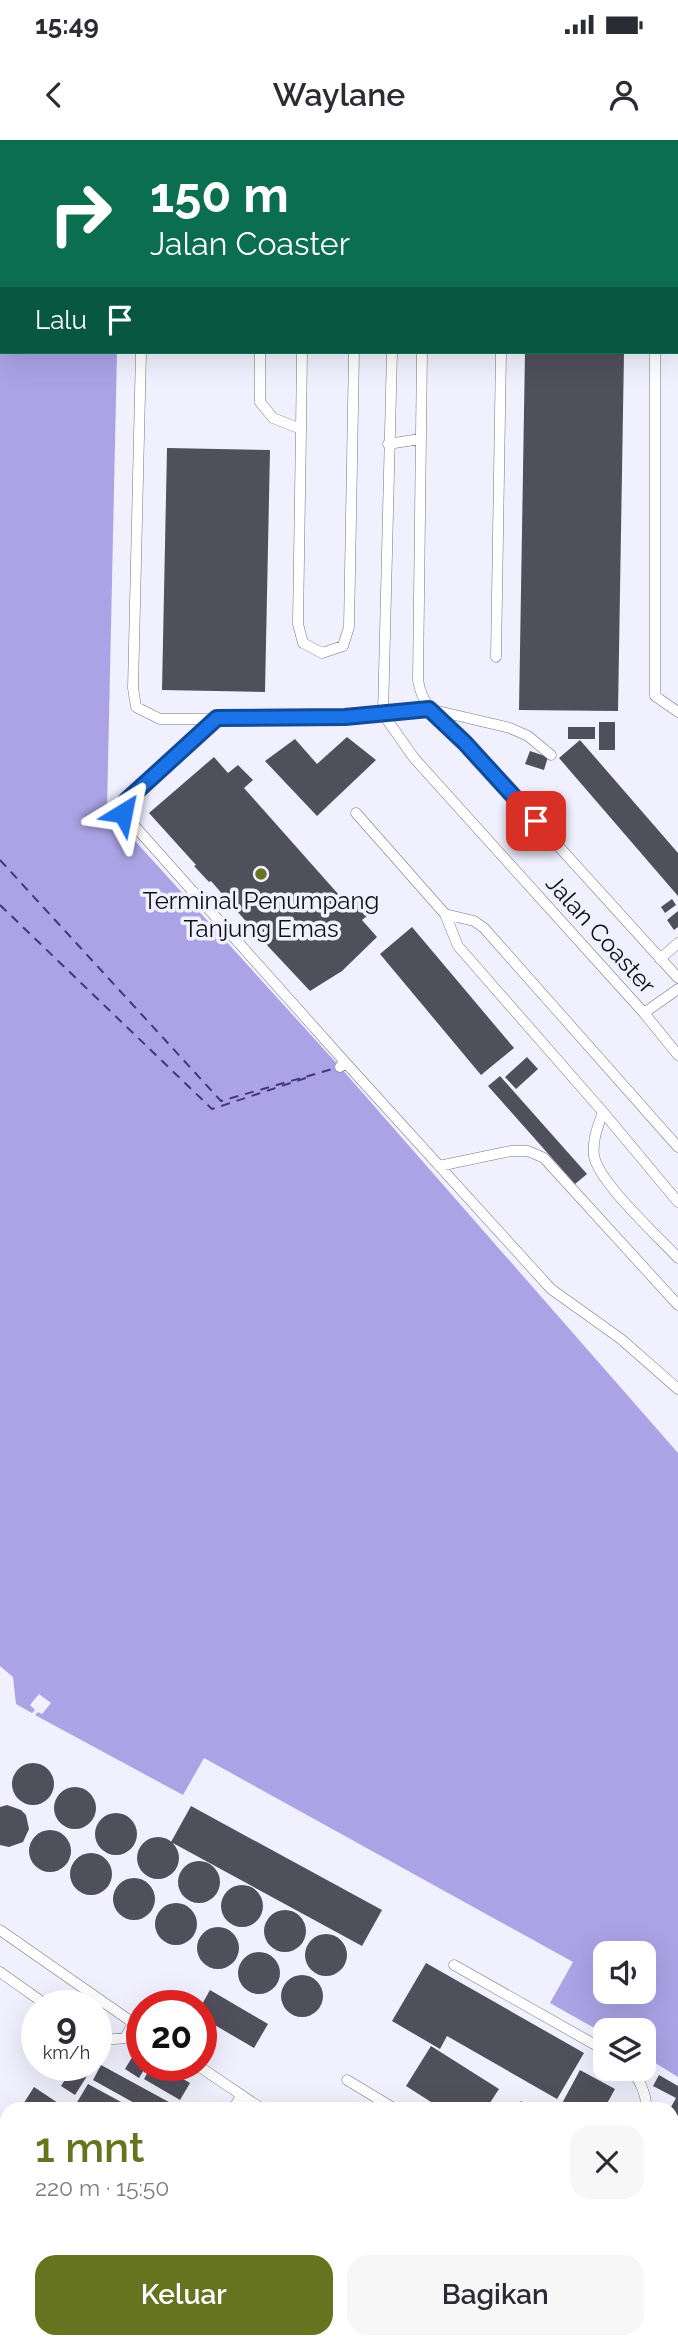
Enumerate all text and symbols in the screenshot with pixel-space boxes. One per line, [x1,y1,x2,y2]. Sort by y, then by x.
text: 15:49 [35,10,99,40]
icon: back [35,76,73,114]
text: Waylane [273,76,405,113]
icon: person [605,76,643,114]
text: 150 m [150,166,289,223]
icon: right [35,168,126,259]
text: Jalan Coaster [150,225,350,262]
icon: arrive [101,301,139,339]
text: Lalu [35,305,87,335]
position arrow [86,776,160,850]
pin [506,791,566,851]
icon: arrive [517,802,555,840]
marker: Terminal Penumpang Tanjung Emas [253,866,269,882]
street label: Jalan Coaster [540,869,662,1000]
place label: Terminal Penumpang Tanjung Emas [143,886,379,943]
map controls [593,1941,656,2081]
button: sound [593,1941,656,2004]
speed limit sign: 20 [126,1990,217,2081]
text: 9 [56,2006,77,2047]
button: layers [593,2018,656,2081]
text: km/h [43,2042,90,2063]
text: 1 mnt [35,2123,144,2172]
button: close [570,2125,644,2199]
text: 220 m · 15:50 [35,2174,169,2201]
button: Keluar [35,2255,333,2335]
button: Bagikan [347,2255,644,2335]

